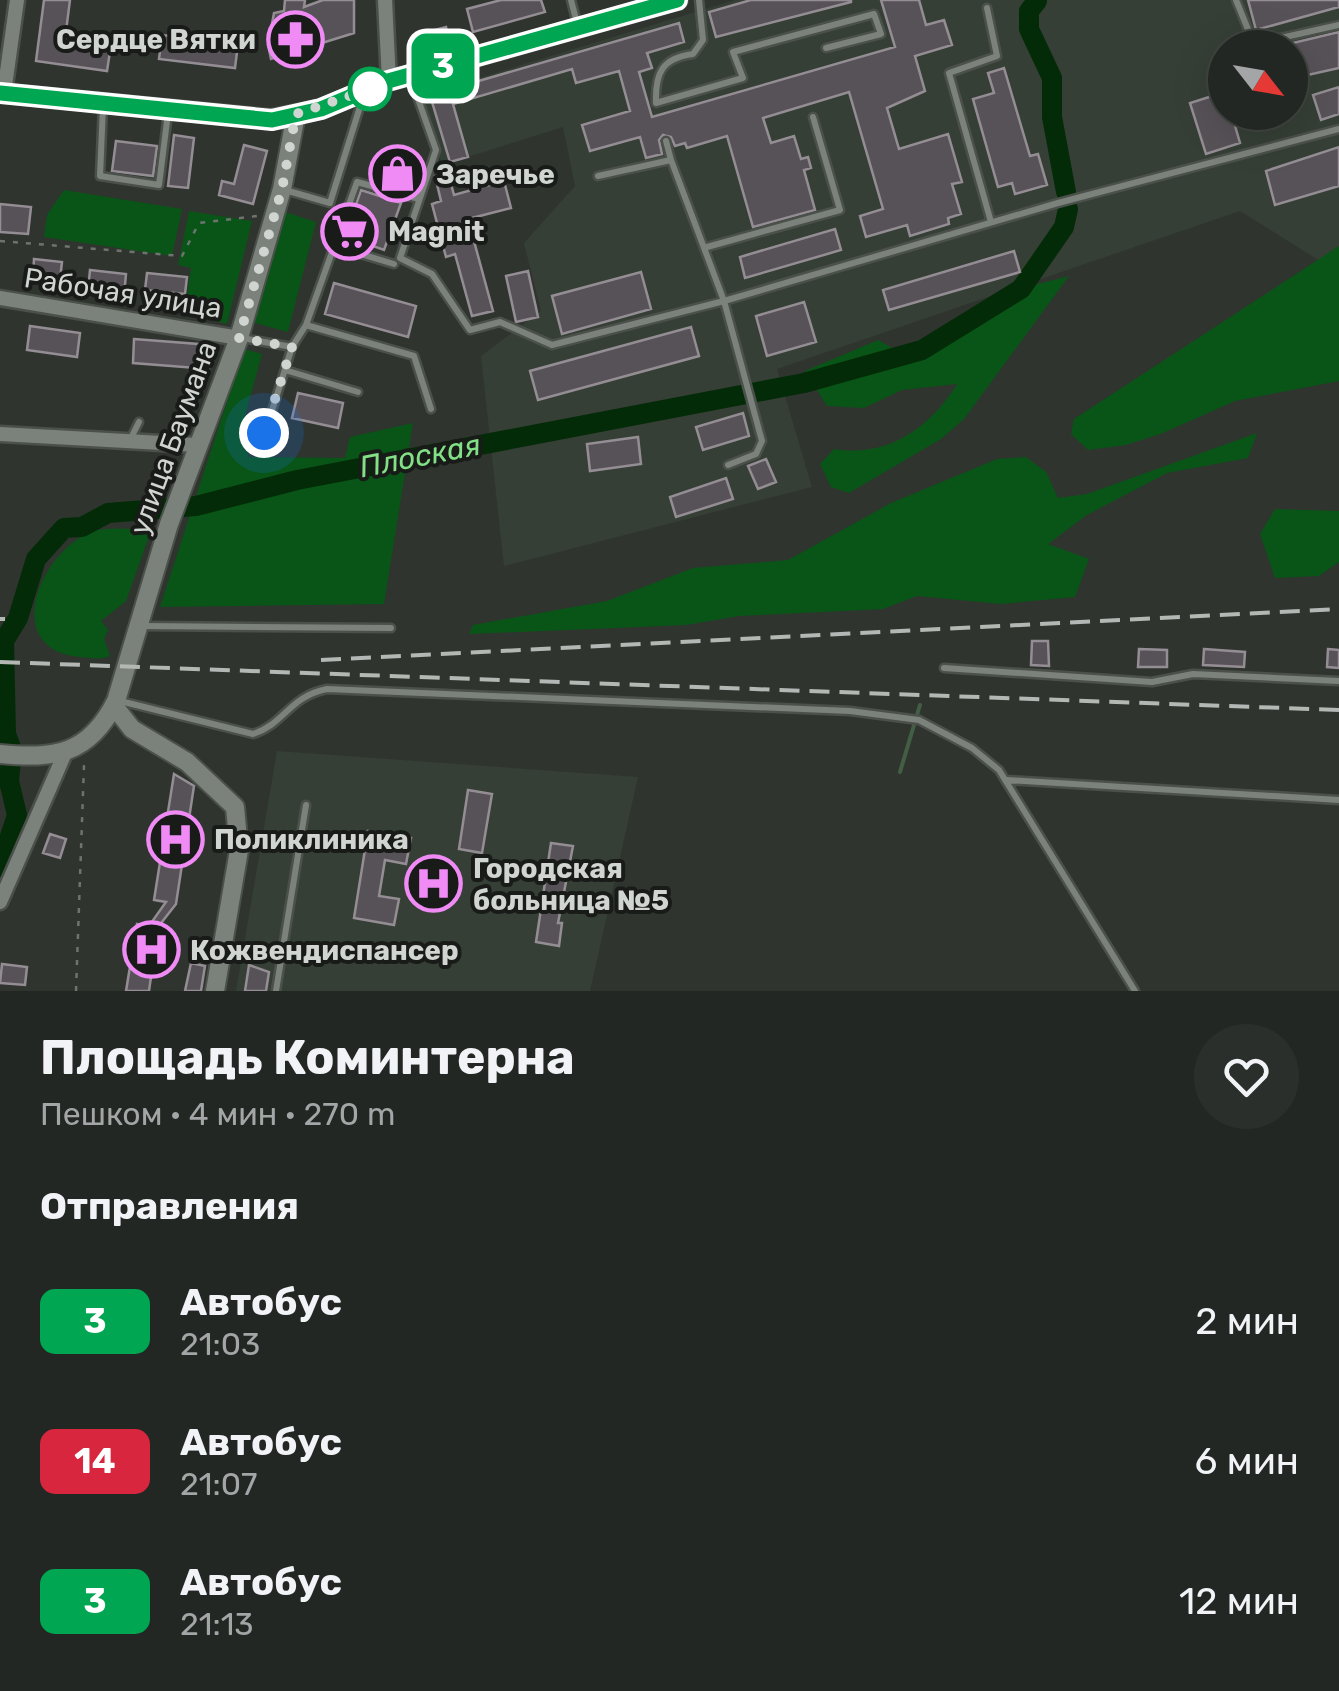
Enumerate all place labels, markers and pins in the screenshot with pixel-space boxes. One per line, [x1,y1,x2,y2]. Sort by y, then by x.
pharmacy icon: Сердце Вятки [265,9,325,69]
place label: Сердце Вятки [56,23,256,56]
unlabelled marker [349,68,391,110]
shop icon: Заречье [367,144,427,204]
place label: Заречье [436,158,555,191]
supermarket icon: Magnit [319,201,379,261]
place label: Magnit [388,215,485,248]
hospital icon: Поликлиника [145,809,205,869]
place label: Поликлиника [214,823,409,856]
place label: Городская больница №5 [473,852,669,917]
hospital icon: Городская больница №5 [404,854,464,914]
hospital icon: Кожвендиспансер [121,920,181,980]
place label: Кожвендиспансер [190,934,459,967]

